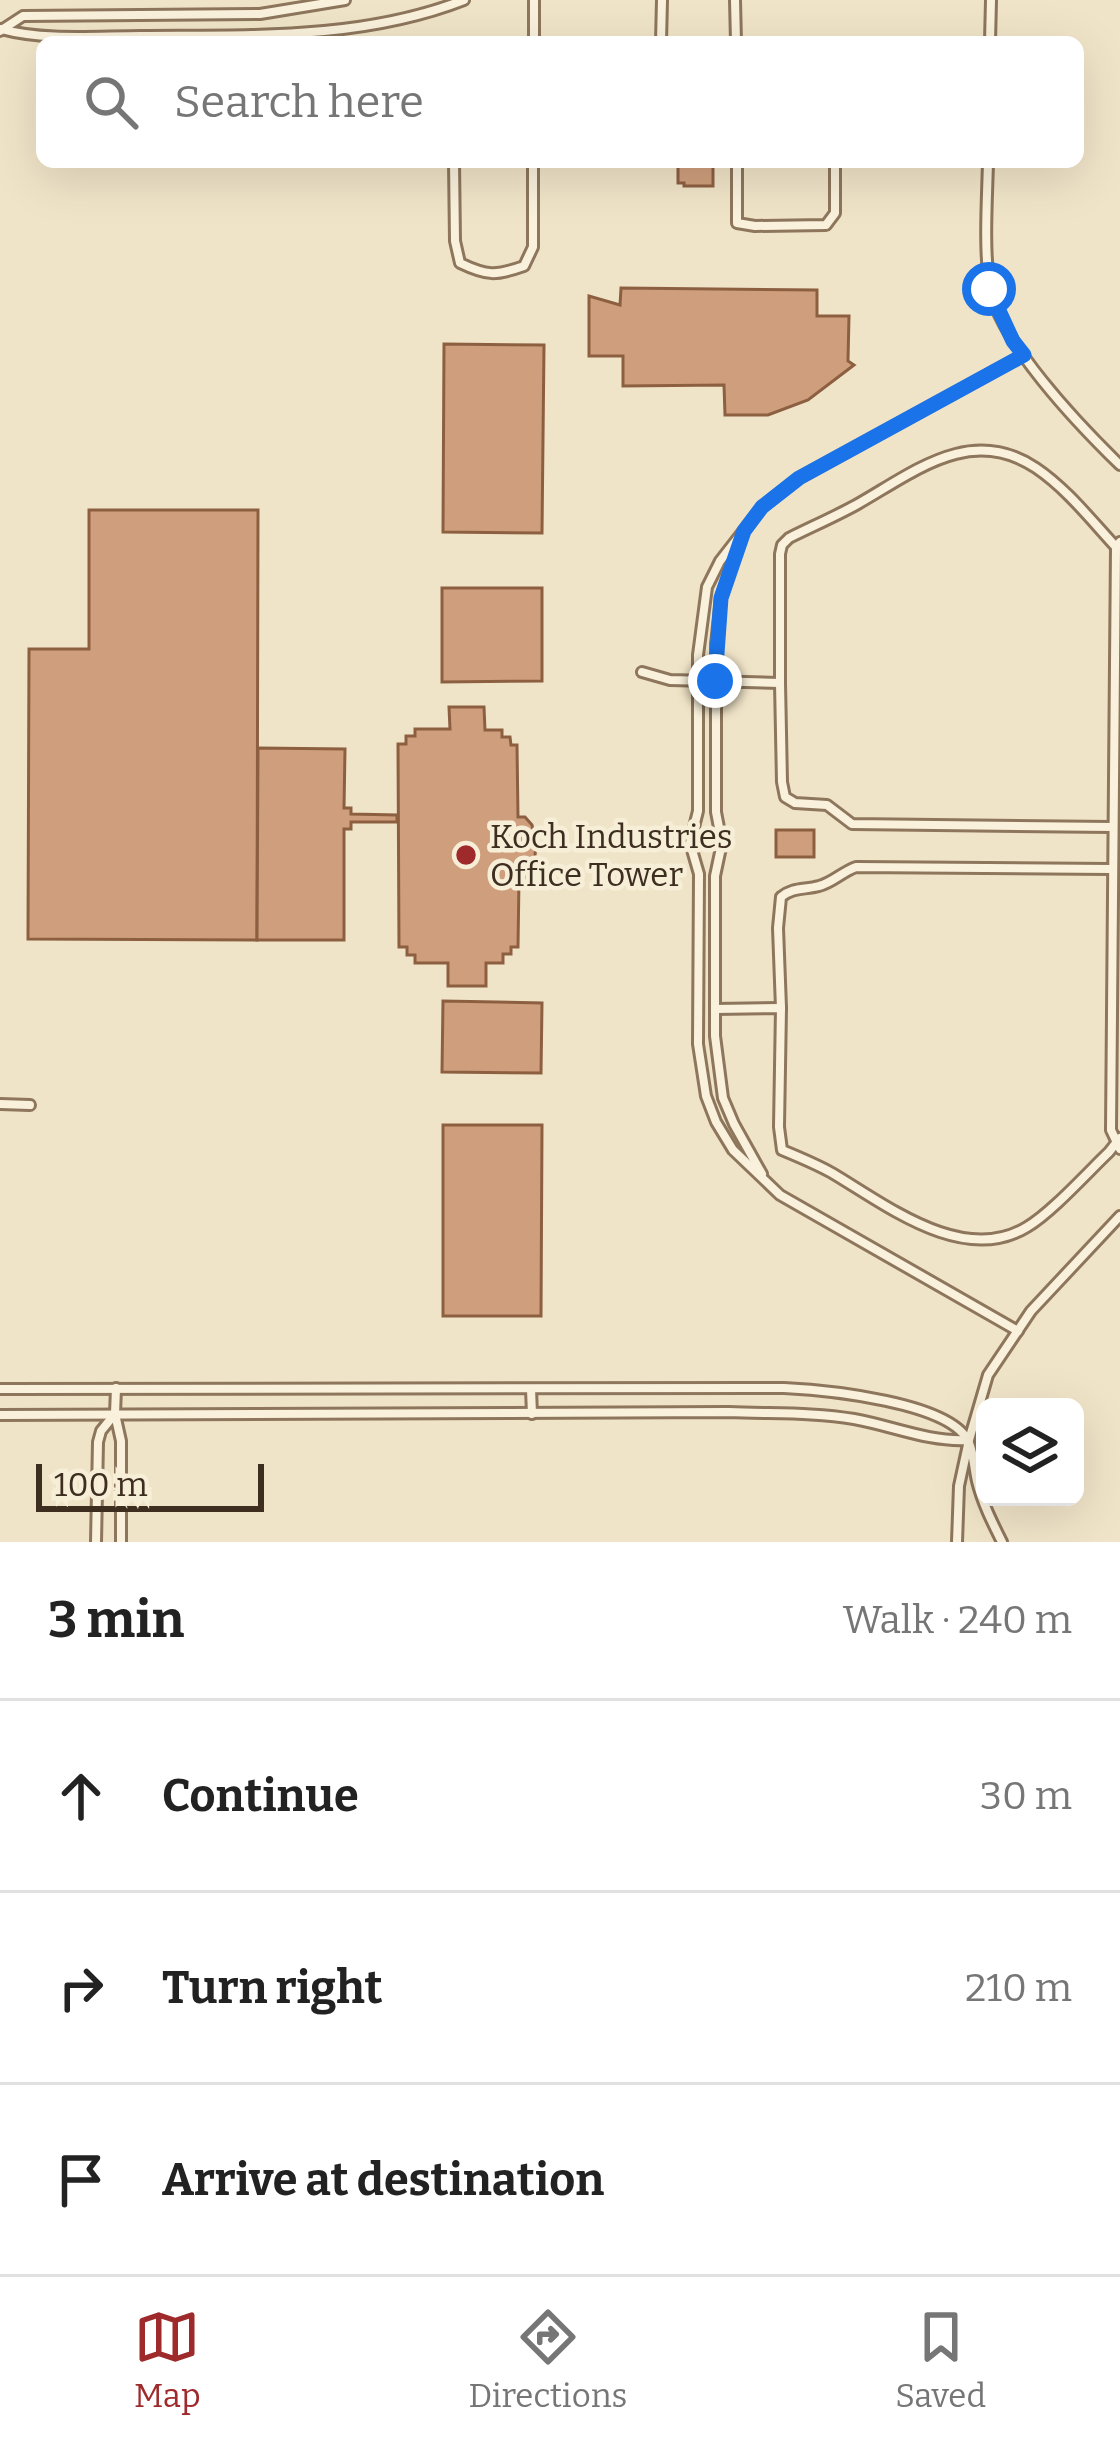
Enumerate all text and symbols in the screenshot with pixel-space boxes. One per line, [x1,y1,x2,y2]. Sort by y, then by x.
search box [36,36,1084,168]
icon: search [78,69,144,135]
text: Search here [174,75,424,129]
route start [962,262,1016,316]
route end [688,654,742,708]
place label: Koch Industries Office Tower [490,817,732,895]
marker: Koch Industries Office Tower [453,842,479,868]
map controls [976,1398,1084,1506]
button: layers [976,1398,1084,1506]
scale bar [36,1458,264,1511]
text: 100 m [54,1465,148,1505]
text: 3 min [48,1589,184,1651]
text: Walk · 240 m [843,1597,1072,1643]
icon: ahead [48,1763,114,1829]
text: Continue [162,1769,359,1823]
text: 30 m [980,1773,1072,1819]
icon: right [48,1955,114,2021]
text: Turn right [162,1961,382,2015]
text: 210 m [965,1965,1072,2011]
icon: arrive [48,2147,114,2213]
text: Arrive at destination [162,2153,604,2207]
tab: Map [134,2304,201,2416]
tab: Directions [469,2304,627,2416]
tab: Saved [895,2304,986,2416]

